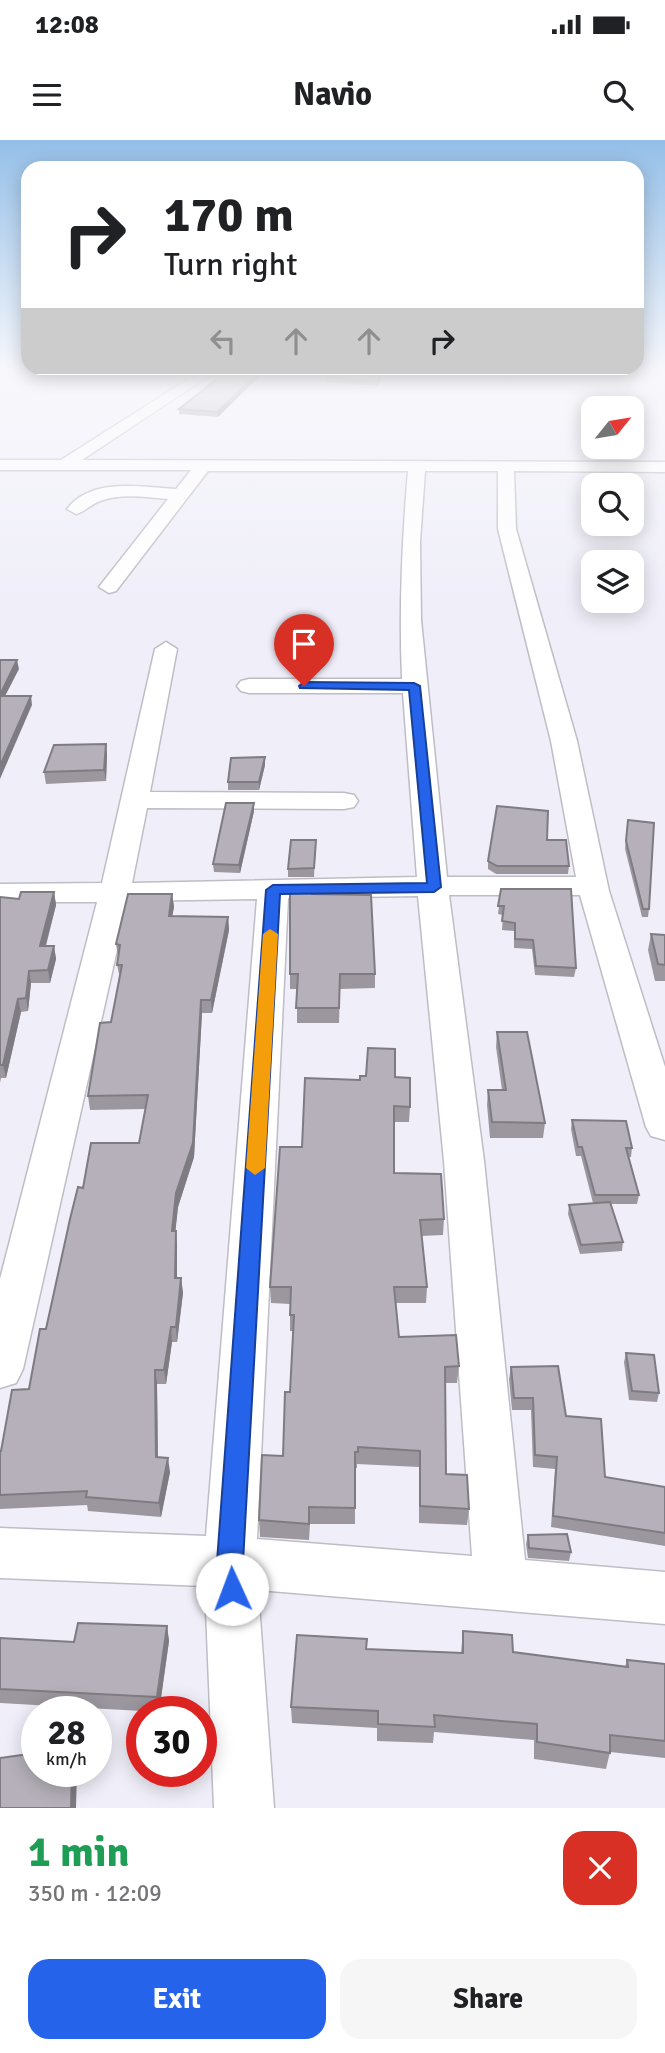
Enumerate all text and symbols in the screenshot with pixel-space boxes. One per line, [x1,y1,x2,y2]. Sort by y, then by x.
text: 12:08 [35,9,99,41]
text: Navio [293,75,372,114]
icon: menu [28,76,66,114]
icon: search [599,76,637,114]
text: 170 m [164,185,294,245]
icon: right [49,189,140,280]
text: Turn right [164,245,297,284]
icon: left [204,322,242,360]
icon: ahead [277,322,315,360]
icon: ahead [350,322,388,360]
icon: right [423,322,461,360]
north arrow [581,396,644,458]
map controls [581,396,644,613]
button: search [581,473,644,536]
button: layers [581,550,644,613]
pin [274,614,334,686]
icon: arrive [285,625,323,663]
position arrow [195,1552,269,1626]
speed limit sign: 30 [126,1696,217,1787]
text: 28 [48,1711,85,1754]
text: km/h [46,1748,87,1770]
text: 1 min [28,1827,129,1878]
button: close [563,1831,637,1905]
text: 350 m · 12:09 [28,1879,162,1908]
button: Exit [28,1959,326,2039]
button: Share [340,1959,637,2039]

